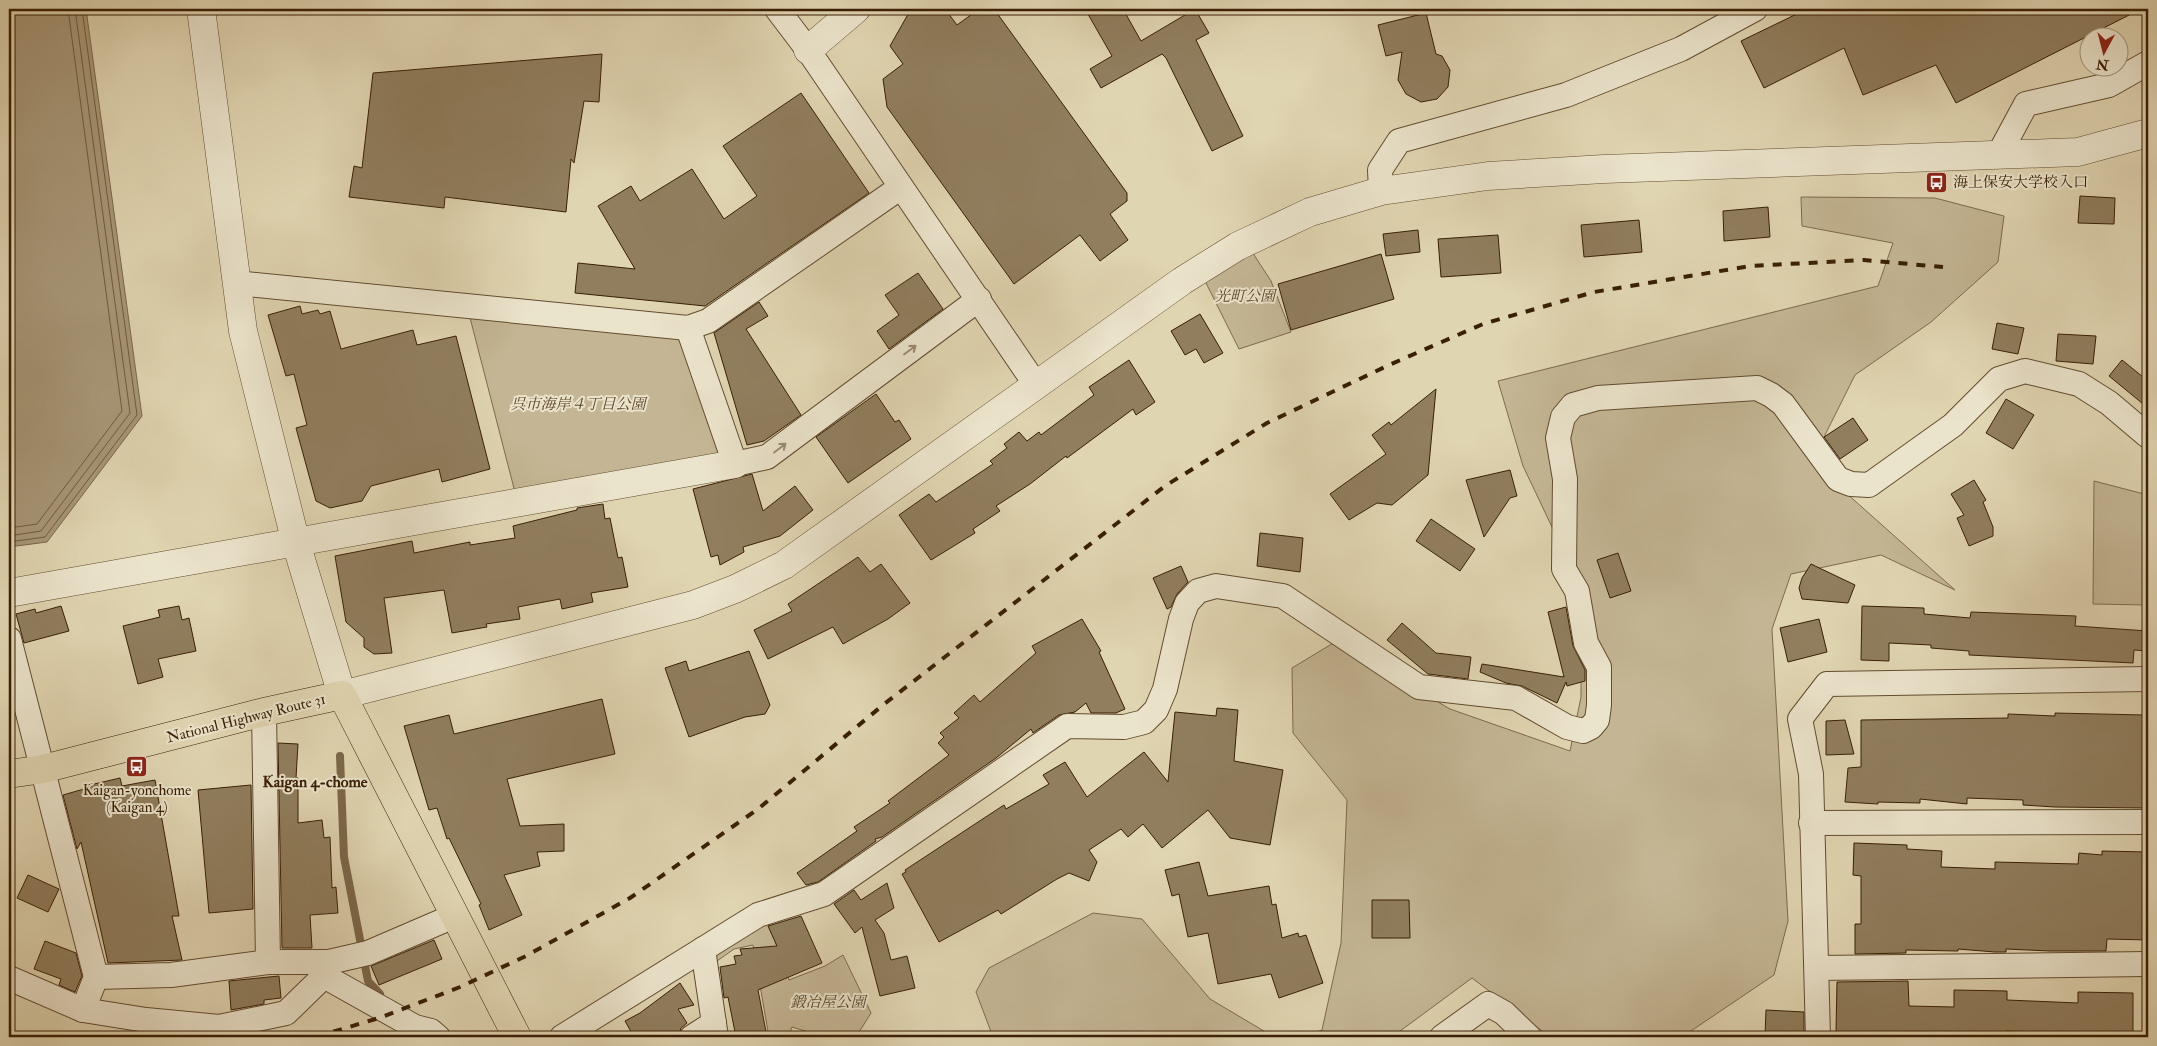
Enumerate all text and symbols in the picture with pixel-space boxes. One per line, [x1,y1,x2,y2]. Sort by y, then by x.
north arrow [2080,28,2130,78]
text: N [2095,55,2111,74]
bus stop icon: 海上保安大学校入口 [1925,170,1949,194]
place label: 海上保安大学校入口 [1953,173,2088,192]
park label: 光町公園 [1215,287,1278,306]
one-way arrow [903,345,917,355]
park label: 呉市海岸４丁目公園 [510,395,648,414]
one-way arrow [773,442,786,453]
street label: National Highway Route 31 [165,690,328,747]
bus stop icon: Kaigan-yonchome (Kaigan 4) [125,755,149,779]
district label: Kaigan 4-chome [262,772,368,793]
place label: Kaigan-yonchome (Kaigan 4) [83,781,191,817]
park label: 鍛冶屋公園 [790,993,868,1012]

